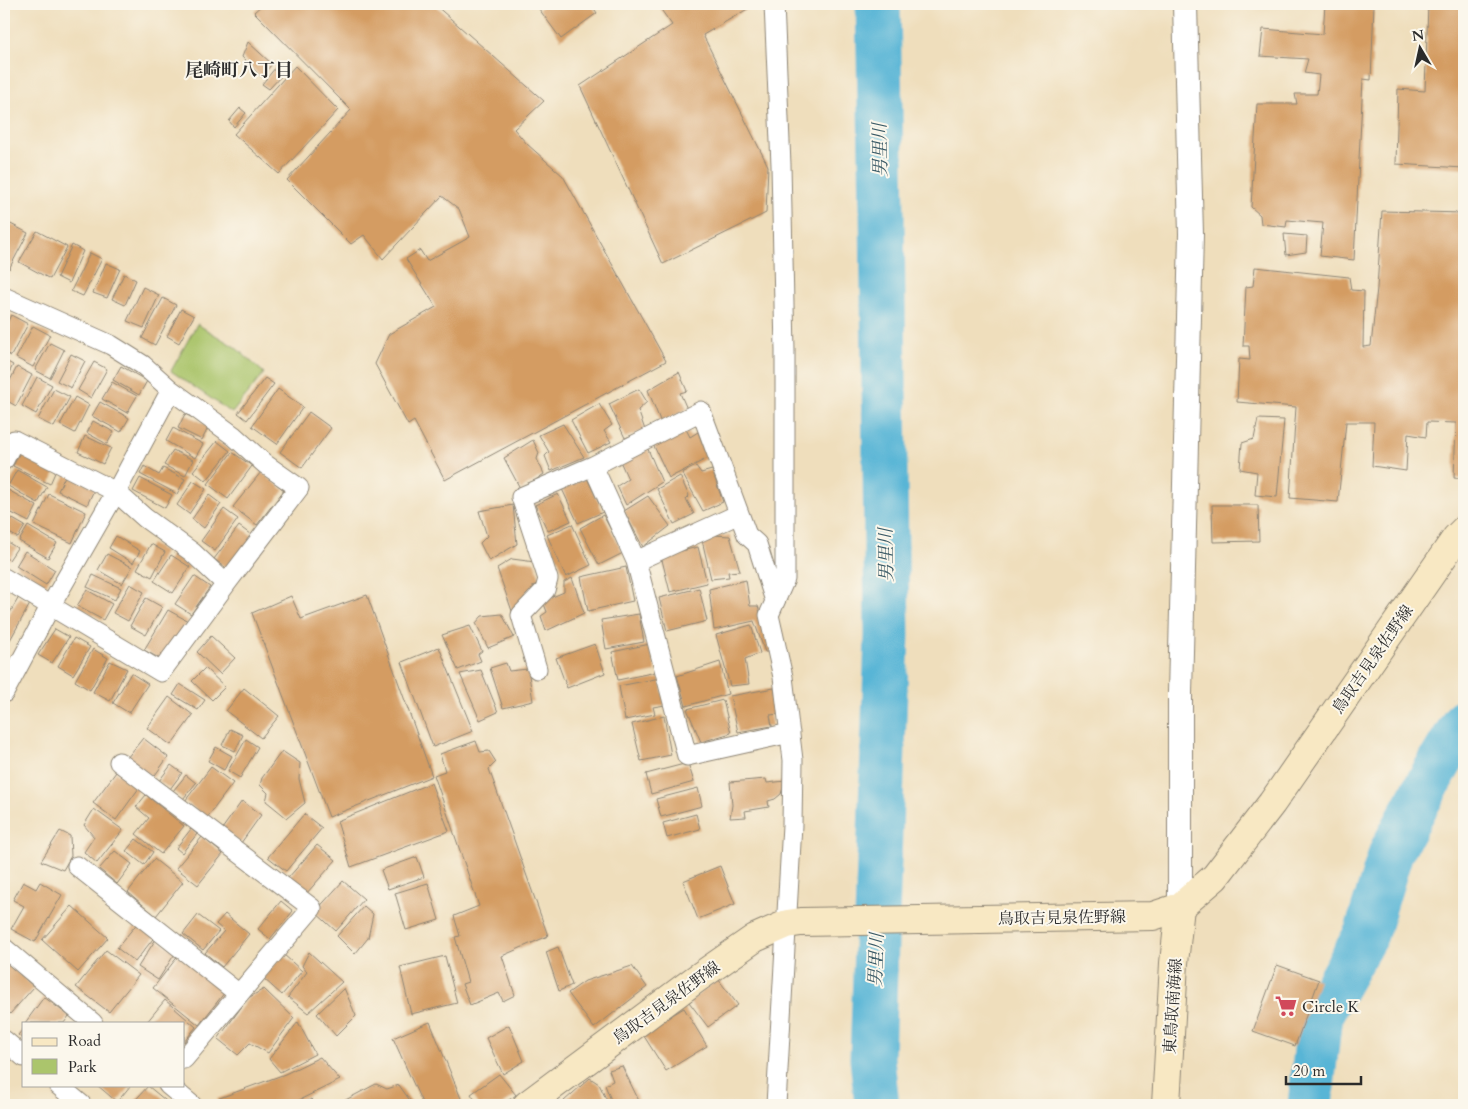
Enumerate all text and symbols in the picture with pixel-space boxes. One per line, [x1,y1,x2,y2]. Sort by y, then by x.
north arrow [1396,22,1446,72]
text: N [1411,25,1426,46]
district label: 尾崎町八丁目 [185,58,293,83]
water label: 男里川 [867,121,893,177]
water label: 男里川 [873,526,899,582]
street label: 鳥取吉見泉佐野線 [1327,601,1419,718]
street label: 鳥取吉見泉佐野線 [998,906,1126,930]
water label: 男里川 [863,931,890,987]
street label: 鳥取吉見泉佐野線 [608,956,725,1049]
street label: 東鳥取南海線 [1159,957,1187,1055]
supermarket icon: Circle K [1273,993,1299,1019]
place label: Circle K [1302,996,1360,1018]
legend [22,1022,185,1086]
text: Road [68,1031,101,1051]
scale bar [1286,1054,1360,1086]
text: Park [68,1057,97,1077]
text: 20 m [1293,1061,1325,1081]

